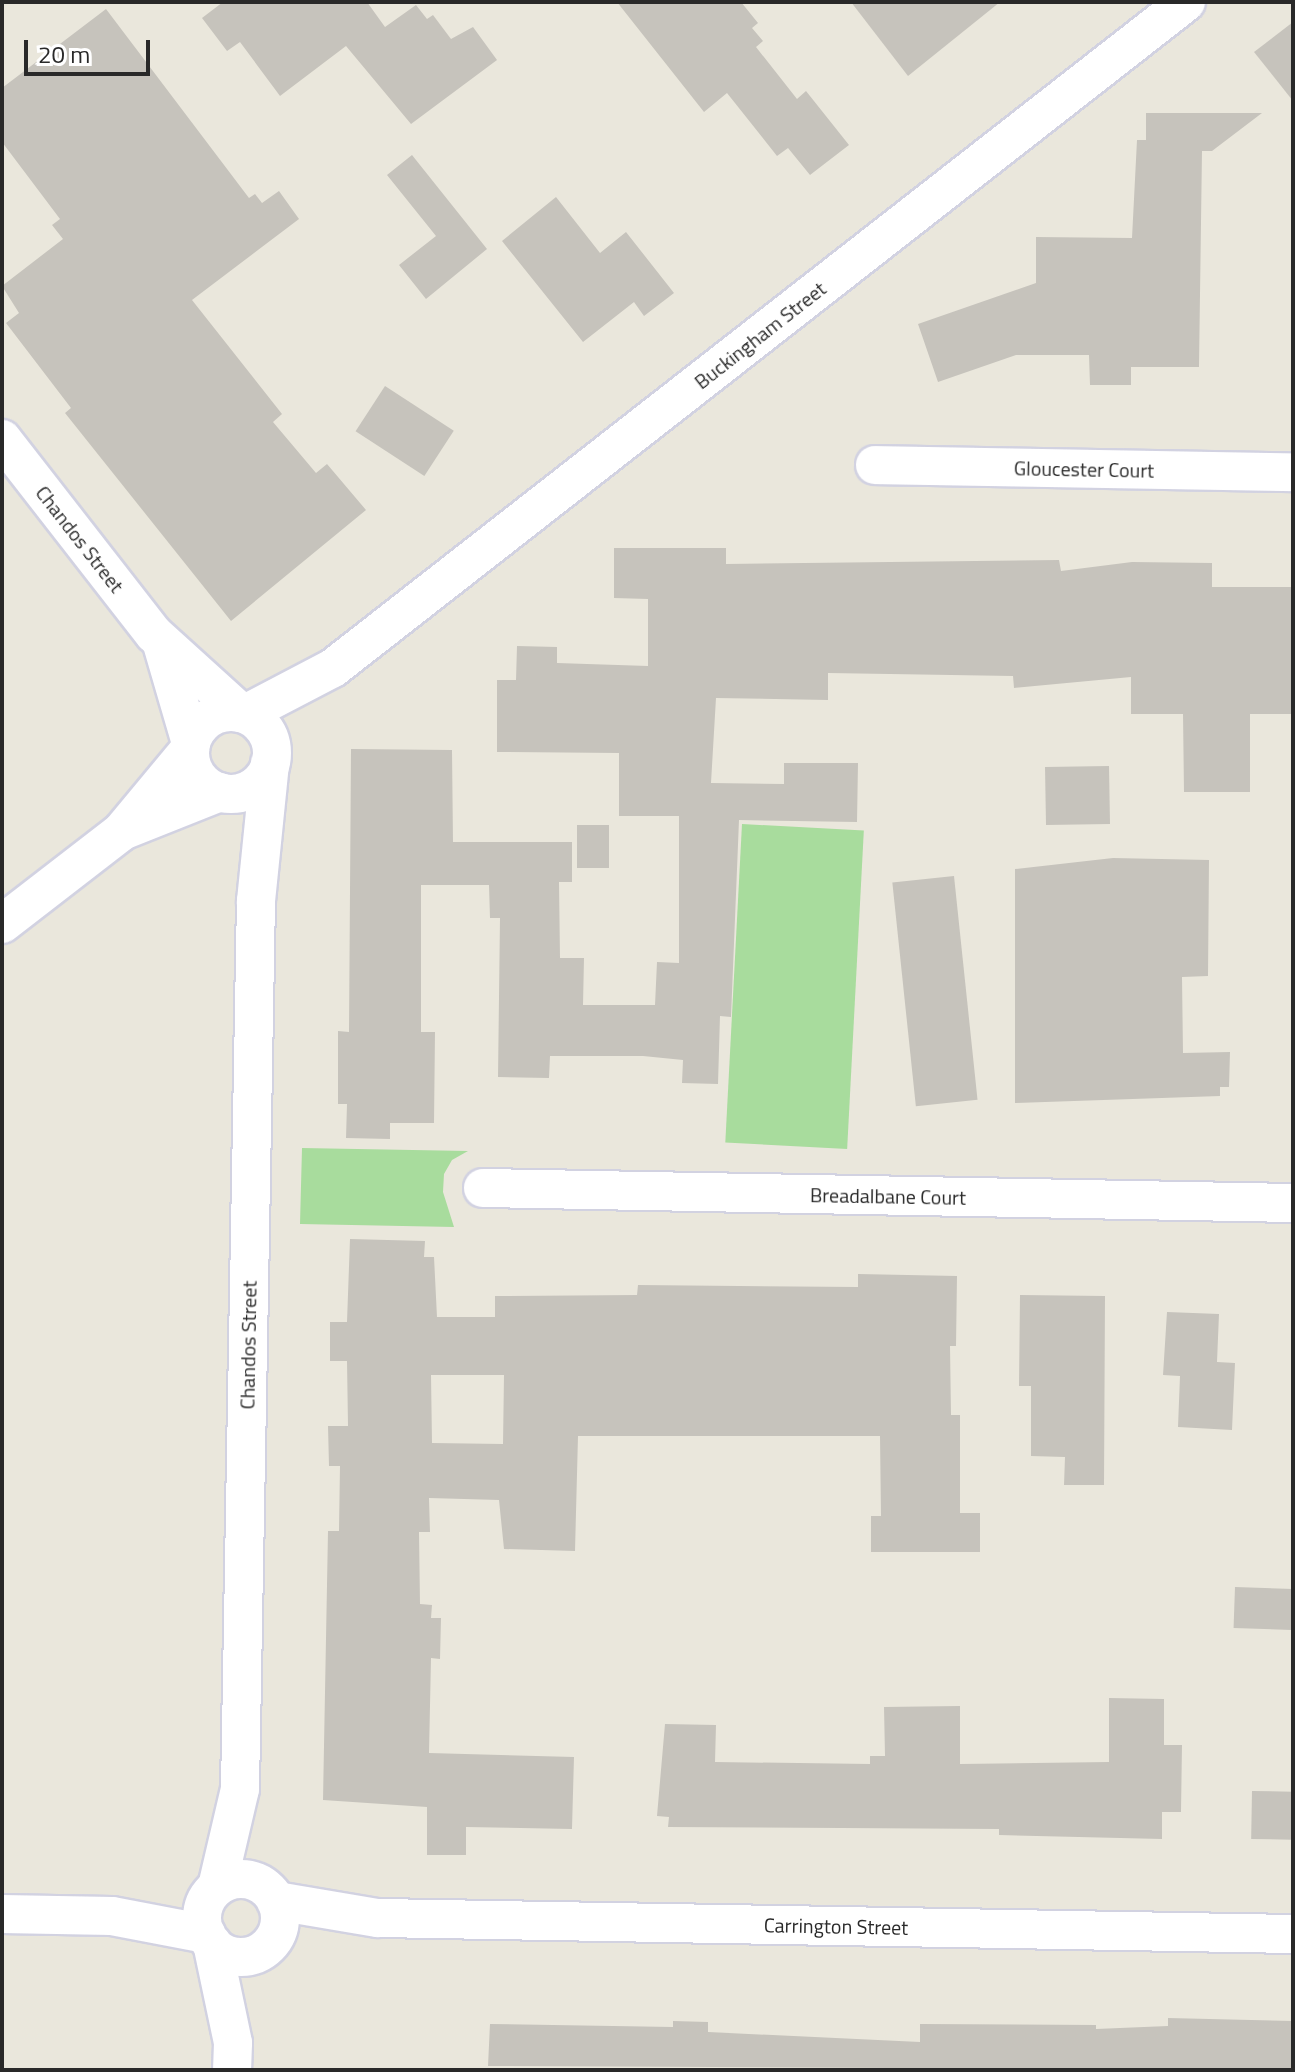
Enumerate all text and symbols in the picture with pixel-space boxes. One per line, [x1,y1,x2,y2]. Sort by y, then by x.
scale bar [28,24,154,74]
text: 20 m [38,36,90,72]
street label: Buckingham Street [690,276,830,394]
street label: Gloucester Court [1014,456,1154,482]
street label: Chandos Street [31,481,129,597]
street label: Breadalbane Court [810,1183,966,1209]
street label: Chandos Street [235,1280,261,1410]
street label: Carrington Street [764,1913,908,1939]

